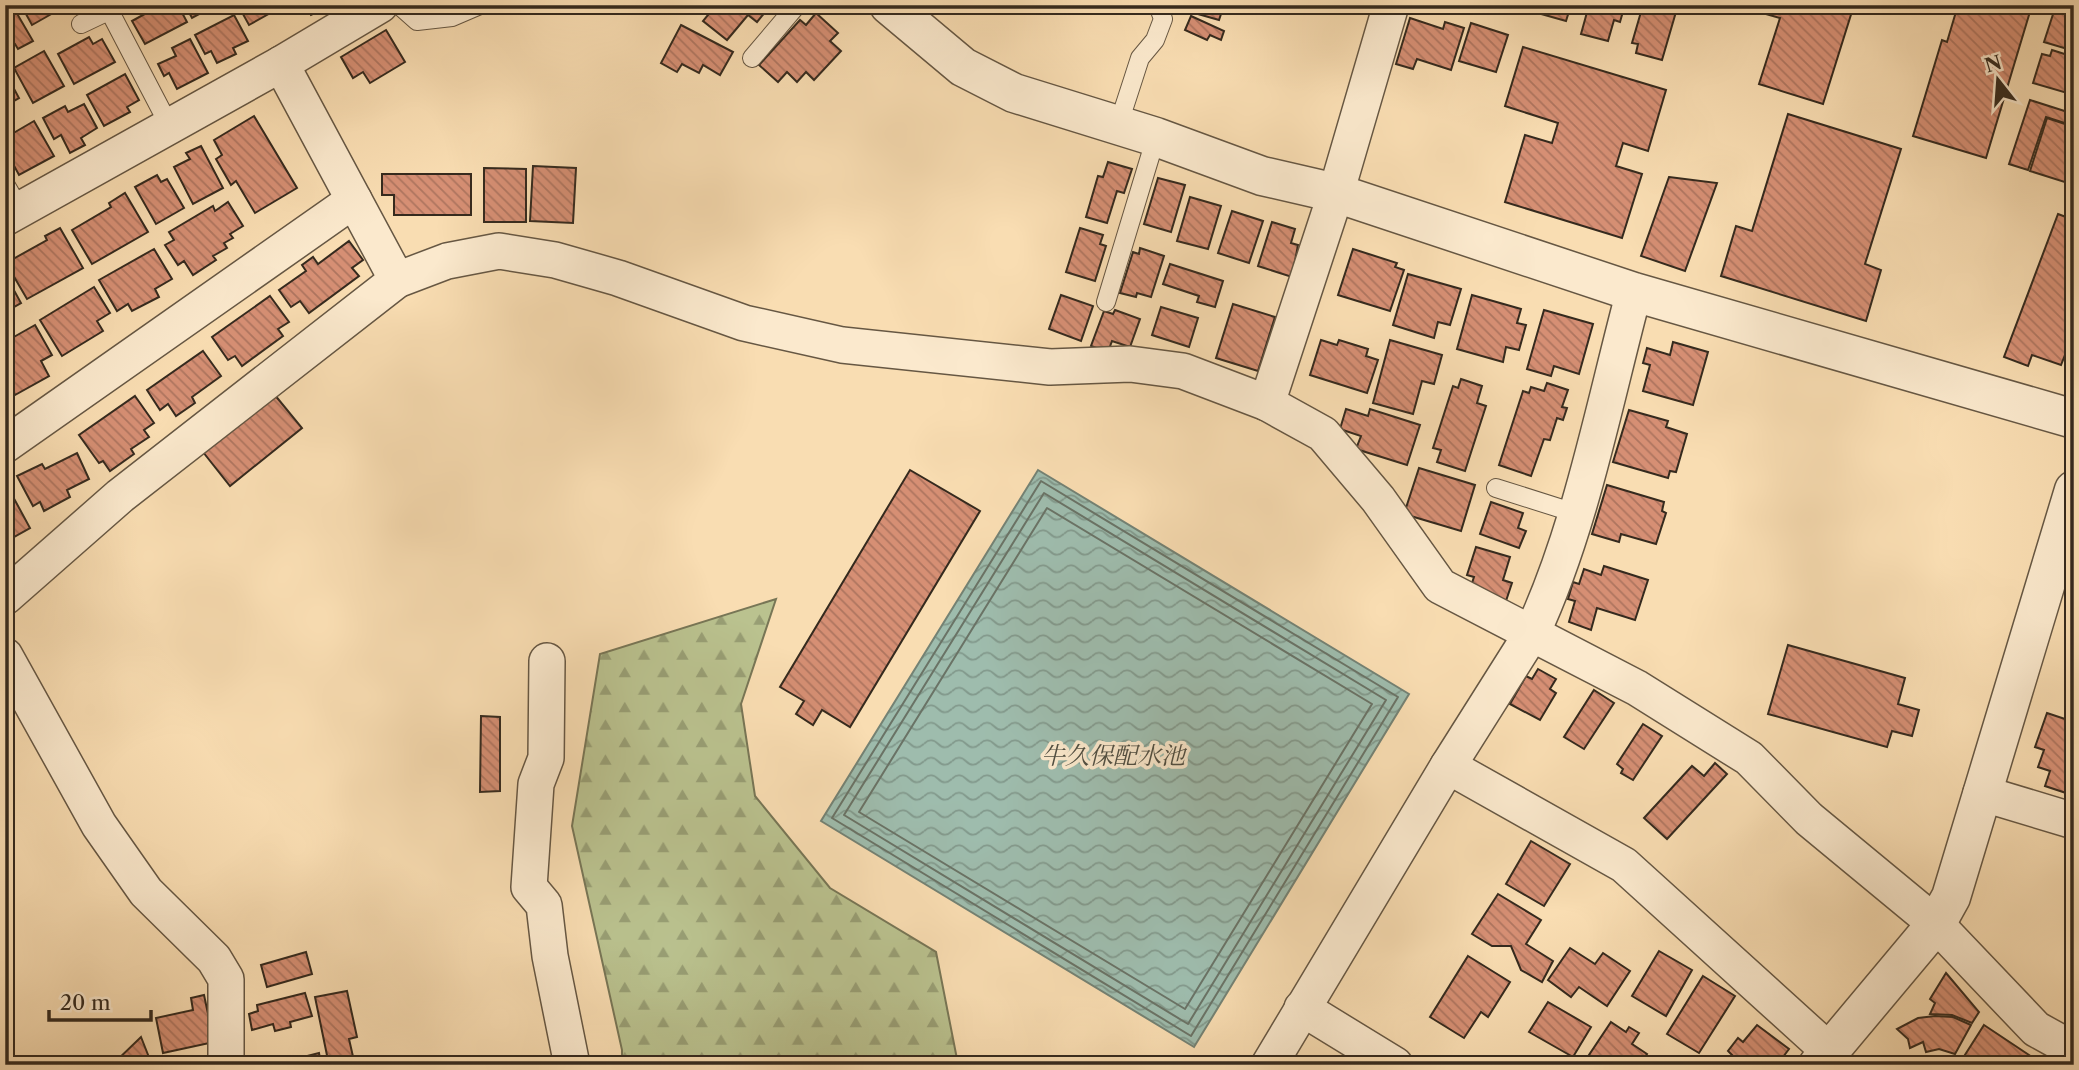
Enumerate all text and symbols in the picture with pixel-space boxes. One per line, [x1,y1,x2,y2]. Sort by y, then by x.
north arrow [1964,46,2034,116]
text: N [1982,51,2004,78]
water label: 牛久保配水池 [1041,741,1188,770]
scale bar [49,979,150,1023]
text: 20 m [60,990,111,1015]

